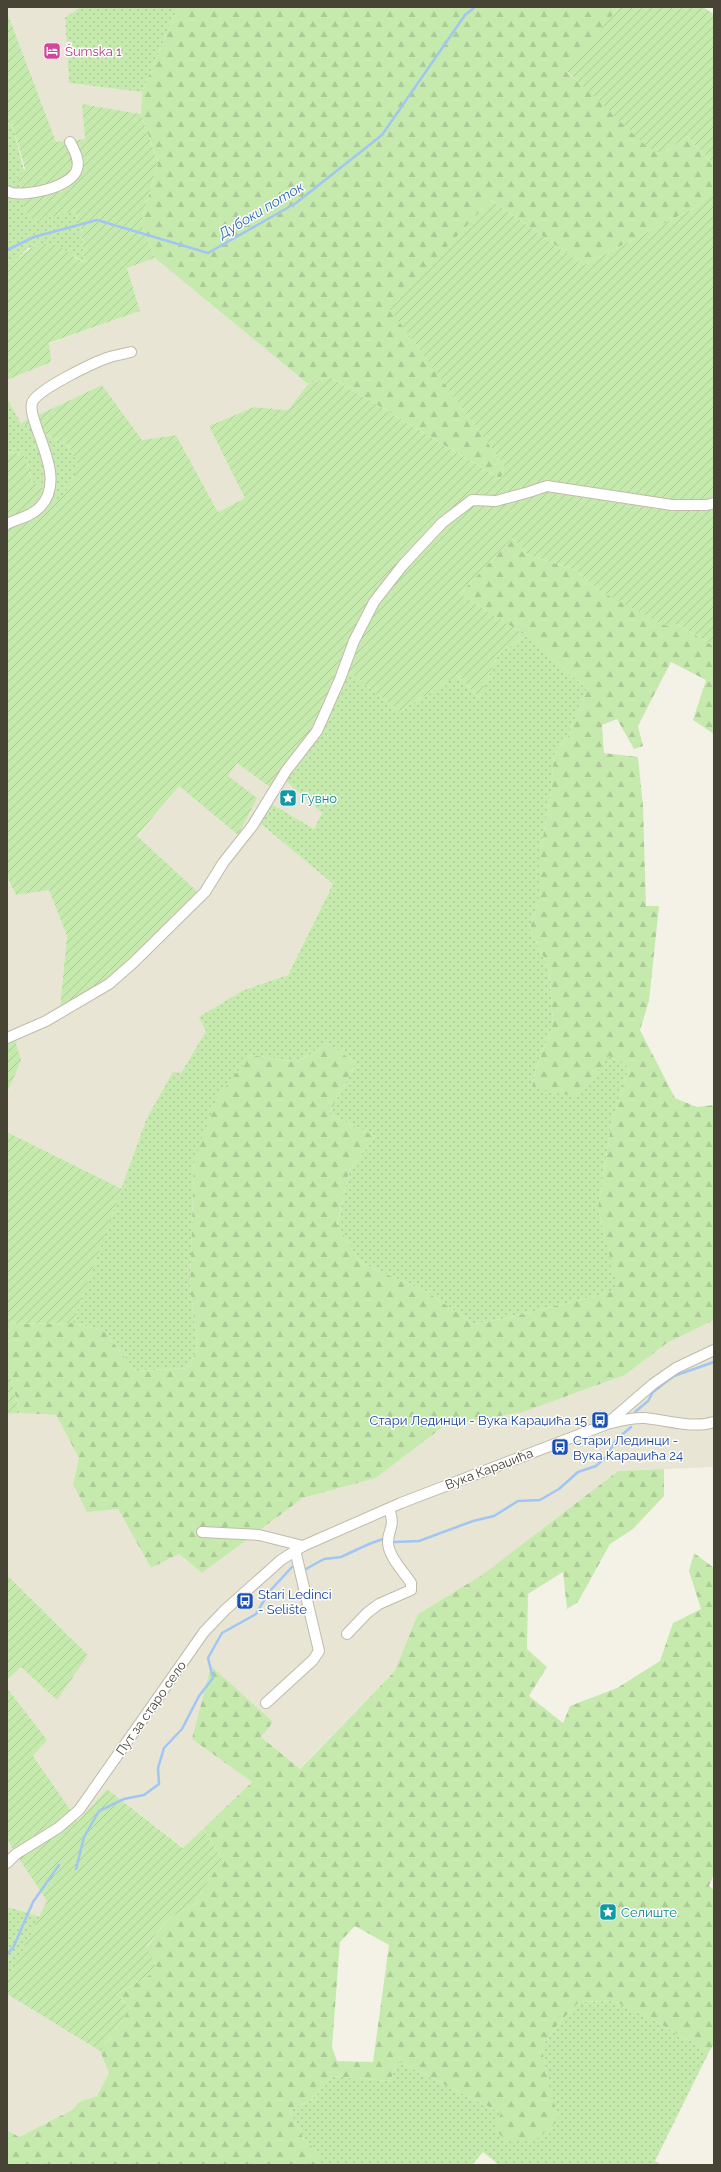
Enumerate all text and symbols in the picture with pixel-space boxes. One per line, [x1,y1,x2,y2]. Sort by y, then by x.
hotel icon: Šumska 1 [42,41,62,61]
place label: Šumska 1 [65,43,122,59]
water label: Дубоки поток [215,178,307,242]
place icon: Гувно [278,788,298,808]
place label: Гувно [301,791,337,806]
bus stop icon: Стари Лединци - Вука Караџића 15 [590,1410,610,1430]
place label: Стари Лединци - Вука Караџића 15 [369,1413,587,1428]
place label: Стари Лединци - Вука Караџића 24 [573,1433,683,1463]
bus stop icon: Стари Лединци - Вука Караџића 24 [550,1437,570,1457]
street label: Вука Караџића [443,1445,535,1493]
place label: Stari Ledinci - Selište [258,1587,331,1617]
bus stop icon: Stari Ledinci - Selište [235,1591,255,1611]
street label: Пут за старо село [113,1658,189,1758]
place icon: Селиште [598,1902,618,1922]
place label: Селиште [621,1905,677,1920]

